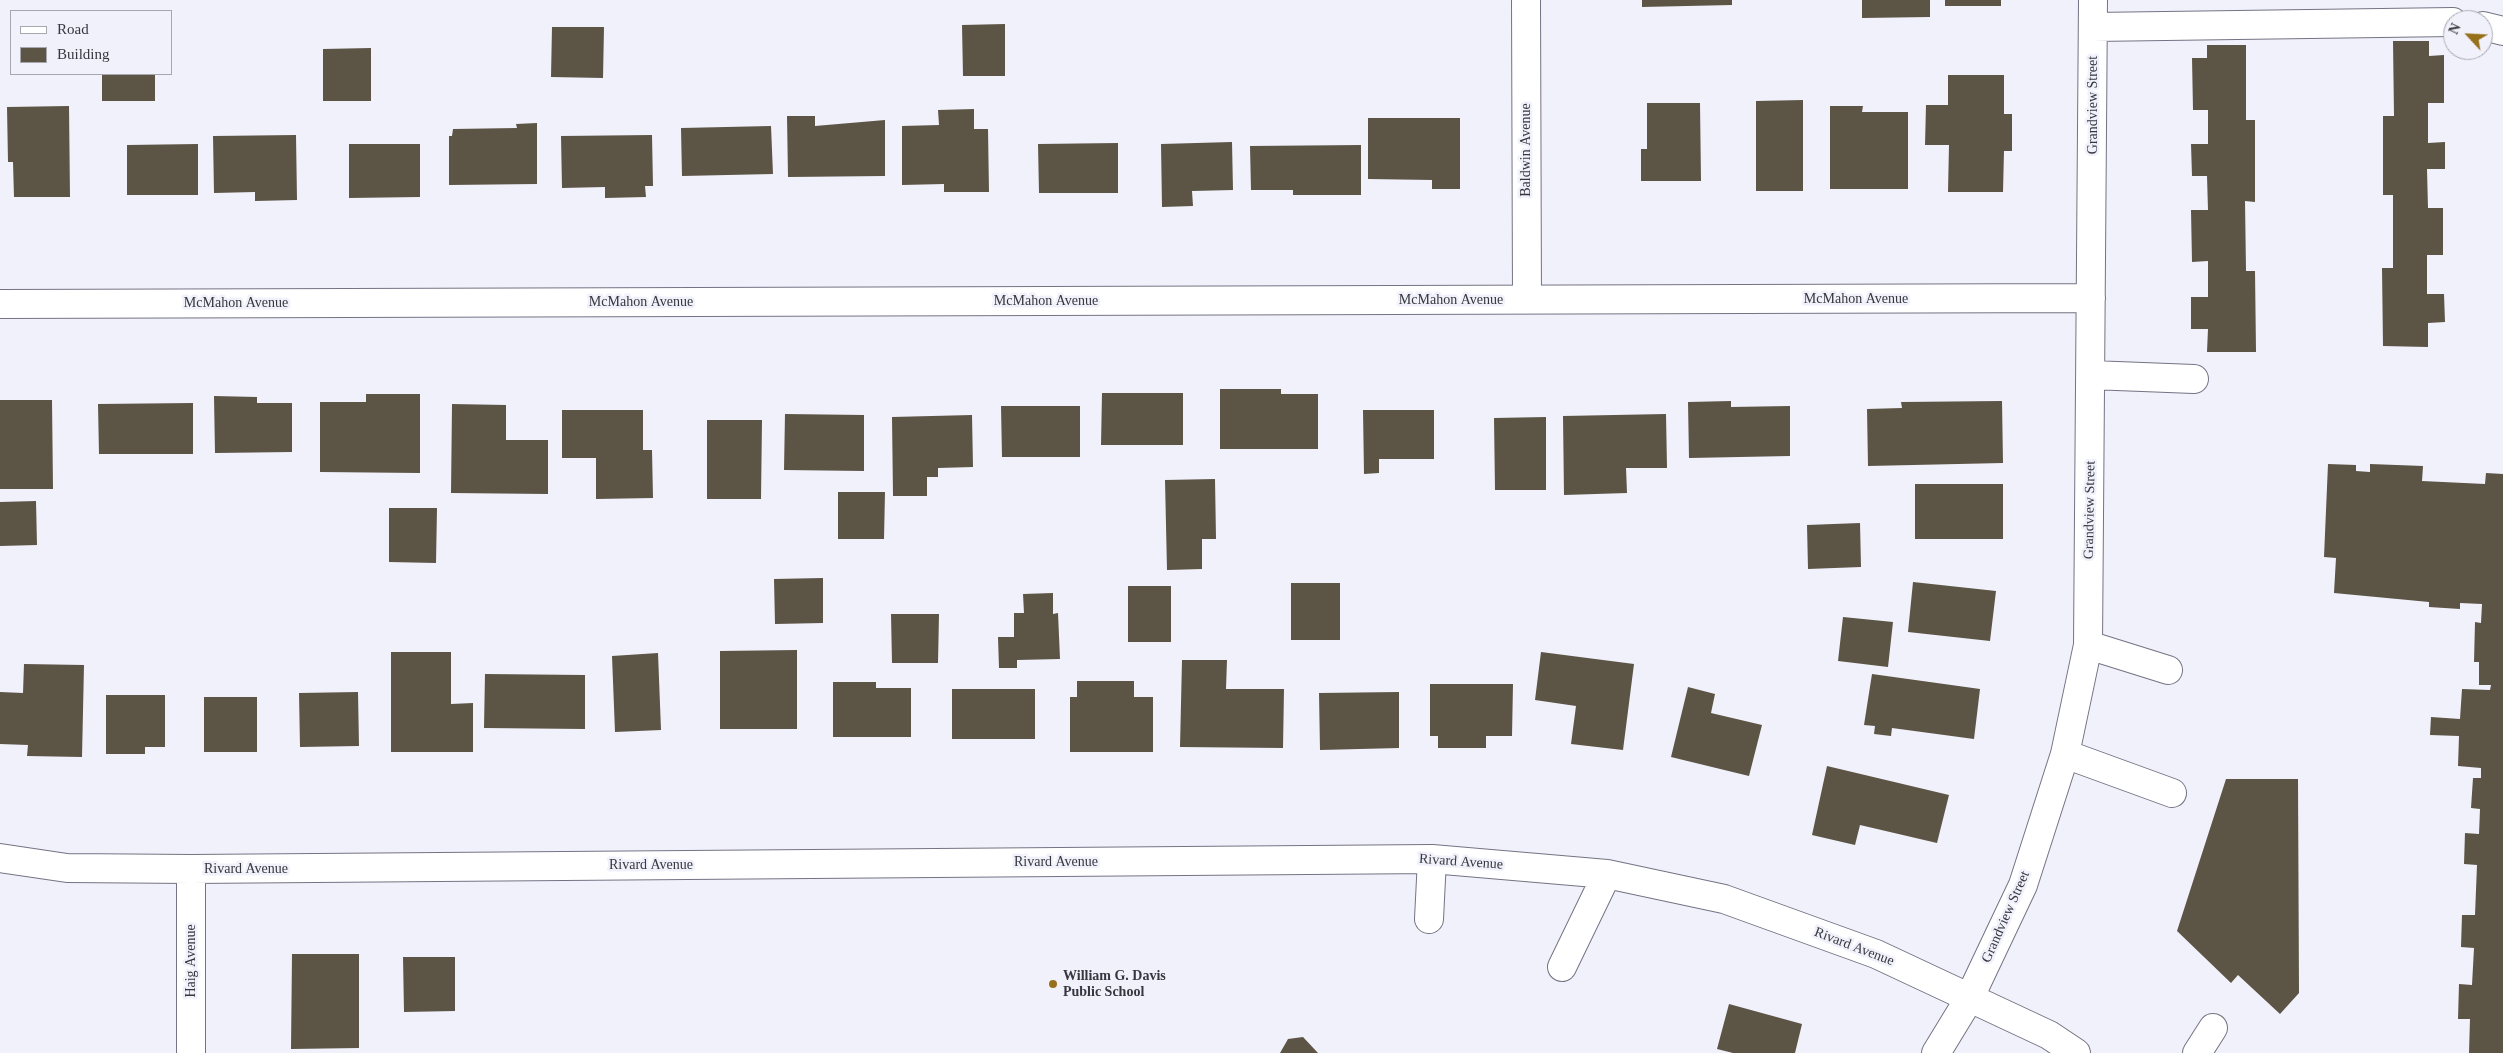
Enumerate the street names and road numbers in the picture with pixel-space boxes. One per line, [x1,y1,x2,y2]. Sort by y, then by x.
street label: Grandview Street [2085,56,2101,154]
street label: Baldwin Avenue [1518,103,1534,197]
street label: McMahon Avenue [1804,291,1908,307]
street label: McMahon Avenue [1399,292,1503,308]
street label: McMahon Avenue [994,293,1098,309]
street label: McMahon Avenue [589,294,693,310]
street label: McMahon Avenue [184,295,288,311]
street label: Grandview Street [2081,461,2099,559]
street label: Rivard Avenue [1418,851,1504,873]
street label: Rivard Avenue [1014,854,1098,870]
street label: Rivard Avenue [609,857,693,873]
street label: Rivard Avenue [204,861,288,877]
street label: Grandview Street [1978,869,2034,965]
street label: Haig Avenue [183,924,199,998]
street label: Rivard Avenue [1812,924,1896,970]

